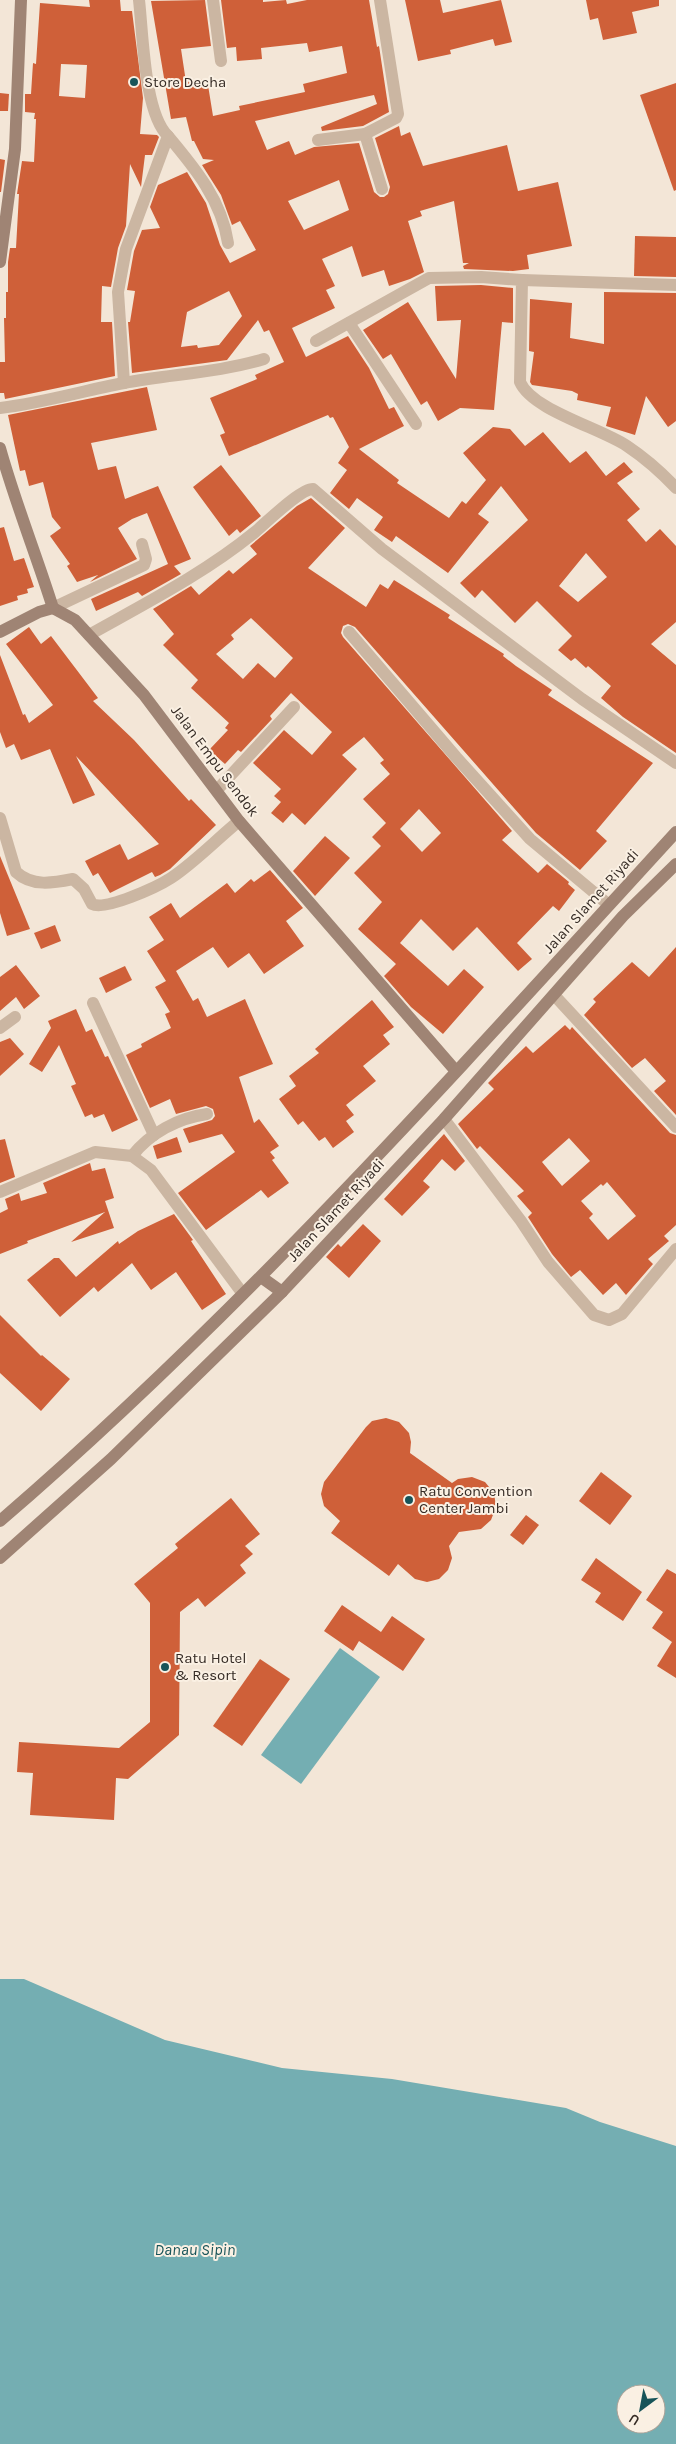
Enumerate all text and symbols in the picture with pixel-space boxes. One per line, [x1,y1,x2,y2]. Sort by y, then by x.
place label: Store Decha [144,73,226,91]
marker: Store Decha [128,76,140,88]
street label: Jalan Empu Sendok [167,702,263,820]
street label: Jalan Slamet Riyadi [539,845,643,957]
street label: Jalan Slamet Riyadi [284,1155,388,1265]
place label: Ratu Convention Center Jambi [419,1482,533,1517]
marker: Ratu Convention Center Jambi [403,1494,415,1506]
place label: Ratu Hotel & Resort [175,1649,247,1684]
marker: Ratu Hotel & Resort [159,1661,171,1673]
water label: Danau Sipin [154,2240,236,2259]
north arrow [616,2384,666,2434]
text: U [626,2410,643,2429]

